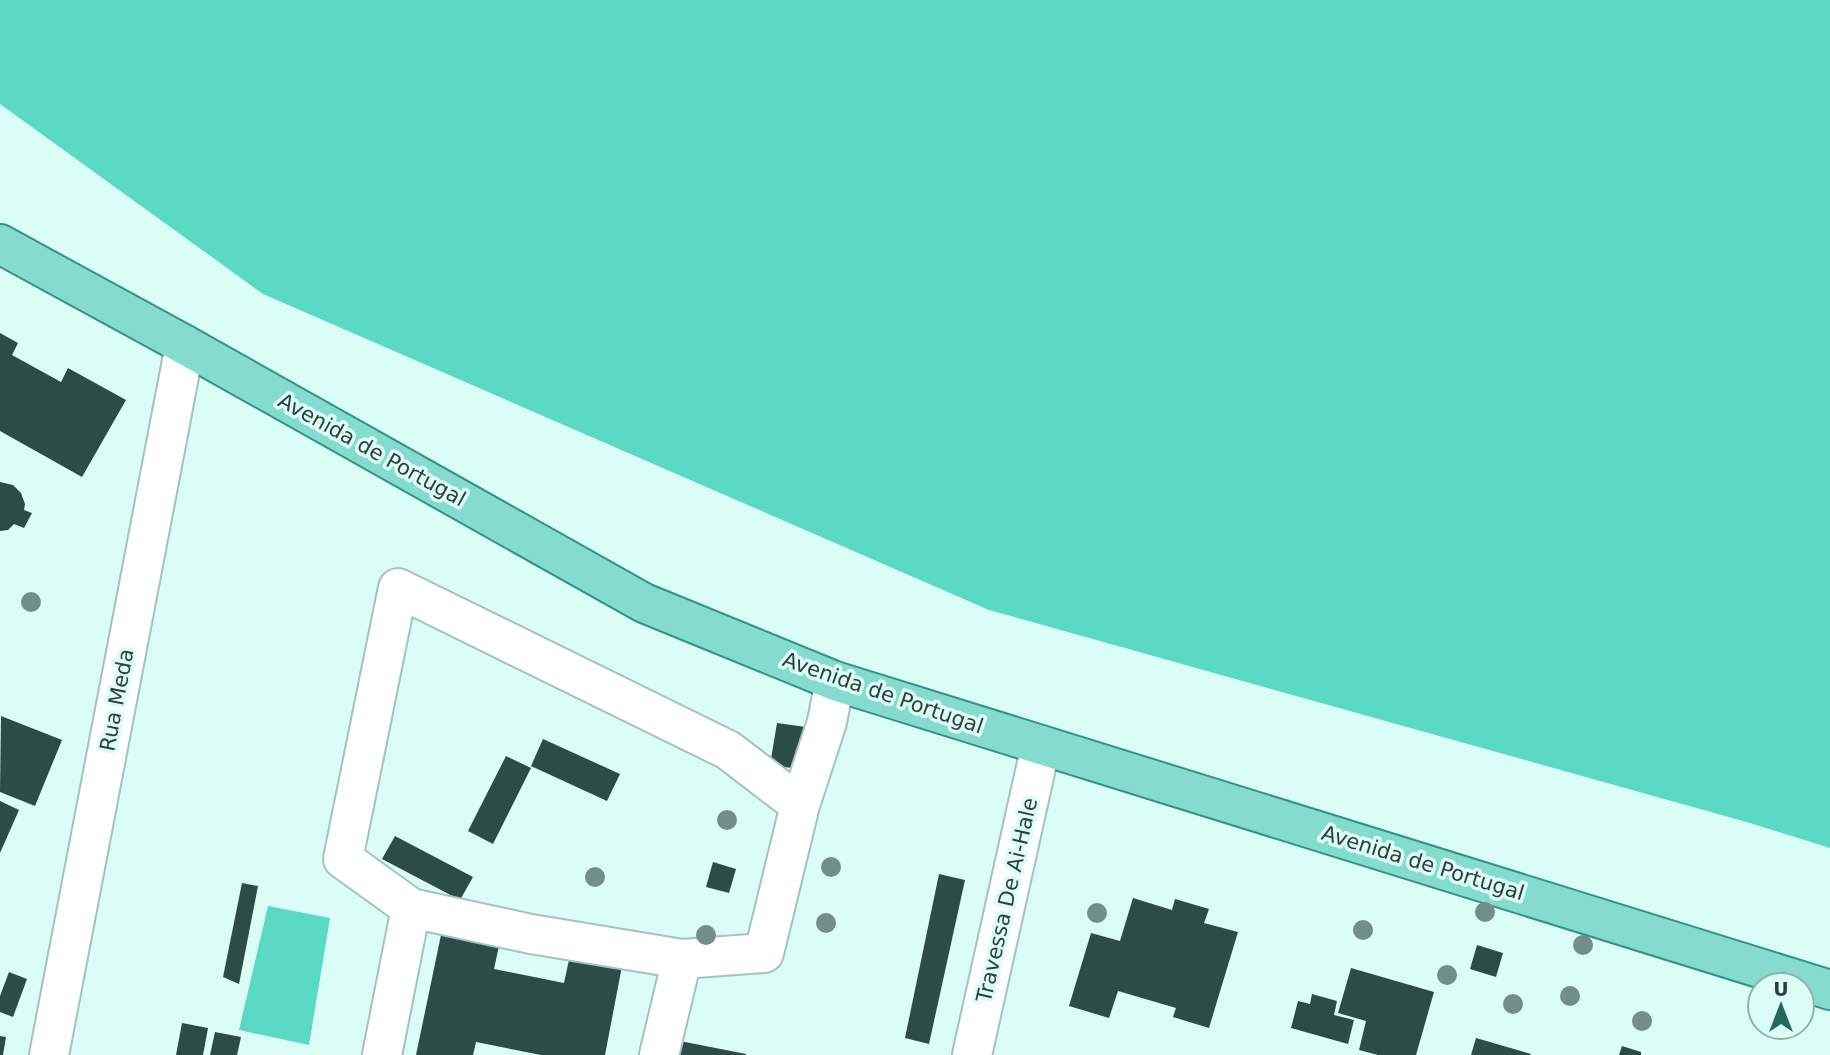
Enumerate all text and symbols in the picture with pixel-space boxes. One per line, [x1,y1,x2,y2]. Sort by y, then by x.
street label: Avenida de Portugal [274,389,470,511]
street label: Rua Meda [95,647,139,753]
street label: Avenida de Portugal [780,647,986,739]
street label: Travessa De Ai-Hale [972,795,1042,1005]
street label: Avenida de Portugal [1319,821,1527,905]
north arrow [1746,971,1816,1041]
text: U [1773,978,1789,1000]

